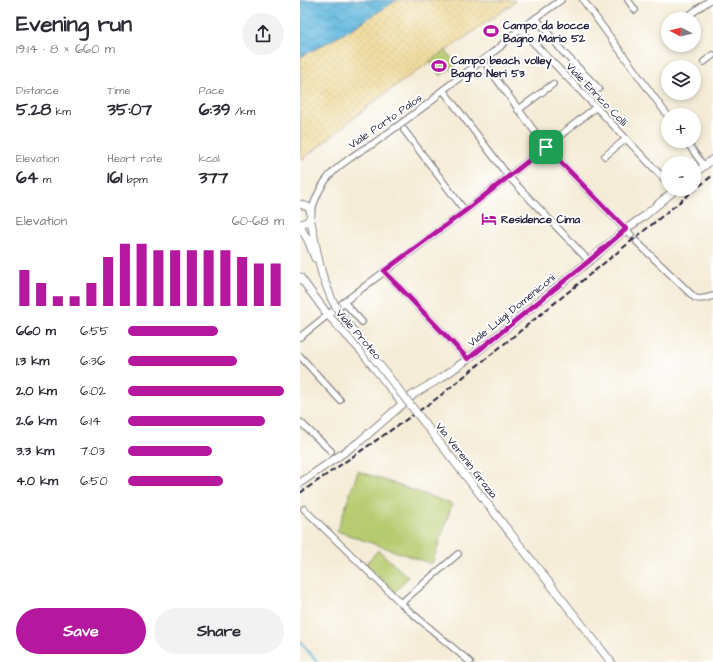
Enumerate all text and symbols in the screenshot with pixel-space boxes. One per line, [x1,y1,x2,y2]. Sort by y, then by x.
text: Evening run [16,9,132,40]
north arrow [661,12,701,52]
map controls [661,12,701,196]
button: share [242,13,284,55]
place label: Campo da bocce Bagno Mario 52 [503,18,590,48]
sports icon: Campo da bocce Bagno Mario 52 [482,22,500,40]
text: 19:14 · 8 × 660 m [16,40,115,58]
place label: Campo beach volley Bagno Neri 53 [451,53,552,83]
sports icon: Campo beach volley Bagno Neri 53 [430,57,448,75]
street label: Viale Enrico Colli [563,59,631,130]
button: layers [661,60,701,100]
text: Distance [16,83,59,98]
text: Time [107,83,130,98]
text: Pace [199,83,224,98]
street label: Viale Porto Palos [346,90,425,152]
text: 5.28 [16,98,51,122]
text: 35:07 [107,98,152,122]
text: 6:39 [199,98,230,122]
text: km [51,104,71,119]
text: /km [230,104,255,119]
button: + [661,108,701,148]
pin [529,130,563,164]
icon: arrive [535,136,557,158]
text: Elevation [16,151,59,166]
text: Heart rate [107,151,163,166]
text: kcal [199,151,220,166]
button: − [661,156,701,196]
text: 64 [16,166,38,190]
text: 161 [107,166,122,190]
text: 377 [199,166,228,190]
text: m [38,172,51,187]
text: bpm [122,172,148,187]
hotel icon: Residence Cima [480,210,498,228]
text: Elevation [16,212,67,230]
text: 60–68 m [232,212,284,230]
place label: Residence Cima [501,212,580,227]
street label: Viale Luigi Domeniconi [465,270,559,351]
street label: Viale Proteo [333,306,385,363]
text: 660 m [16,322,56,340]
text: 6:55 [80,322,109,340]
text: 1.3 km [16,352,49,370]
text: 6:36 [80,352,105,370]
text: 2.0 km [16,382,57,400]
text: 6:02 [80,382,106,400]
text: 2.6 km [16,412,57,430]
text: 6:14 [80,412,101,430]
street label: Via Verenin Grazia [432,419,501,502]
text: 3.3 km [16,442,54,460]
text: 7:03 [80,442,105,460]
text: 4.0 km [16,472,58,490]
text: 6:50 [80,472,108,490]
button: Save [16,608,146,654]
button: Share [154,608,284,654]

